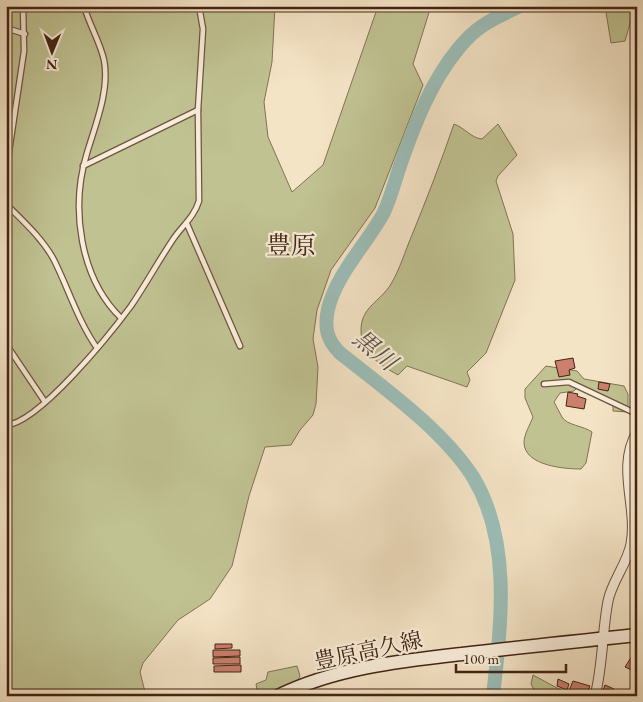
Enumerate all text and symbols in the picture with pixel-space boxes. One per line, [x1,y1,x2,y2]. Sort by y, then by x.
north arrow [28,28,78,78]
text: N [45,56,58,74]
district label: 豊原 [266,229,316,261]
water label: 黒川 [347,322,406,379]
street label: 豊原高久線 [311,625,425,676]
scale bar [456,642,566,674]
text: 100 m [463,649,500,668]

